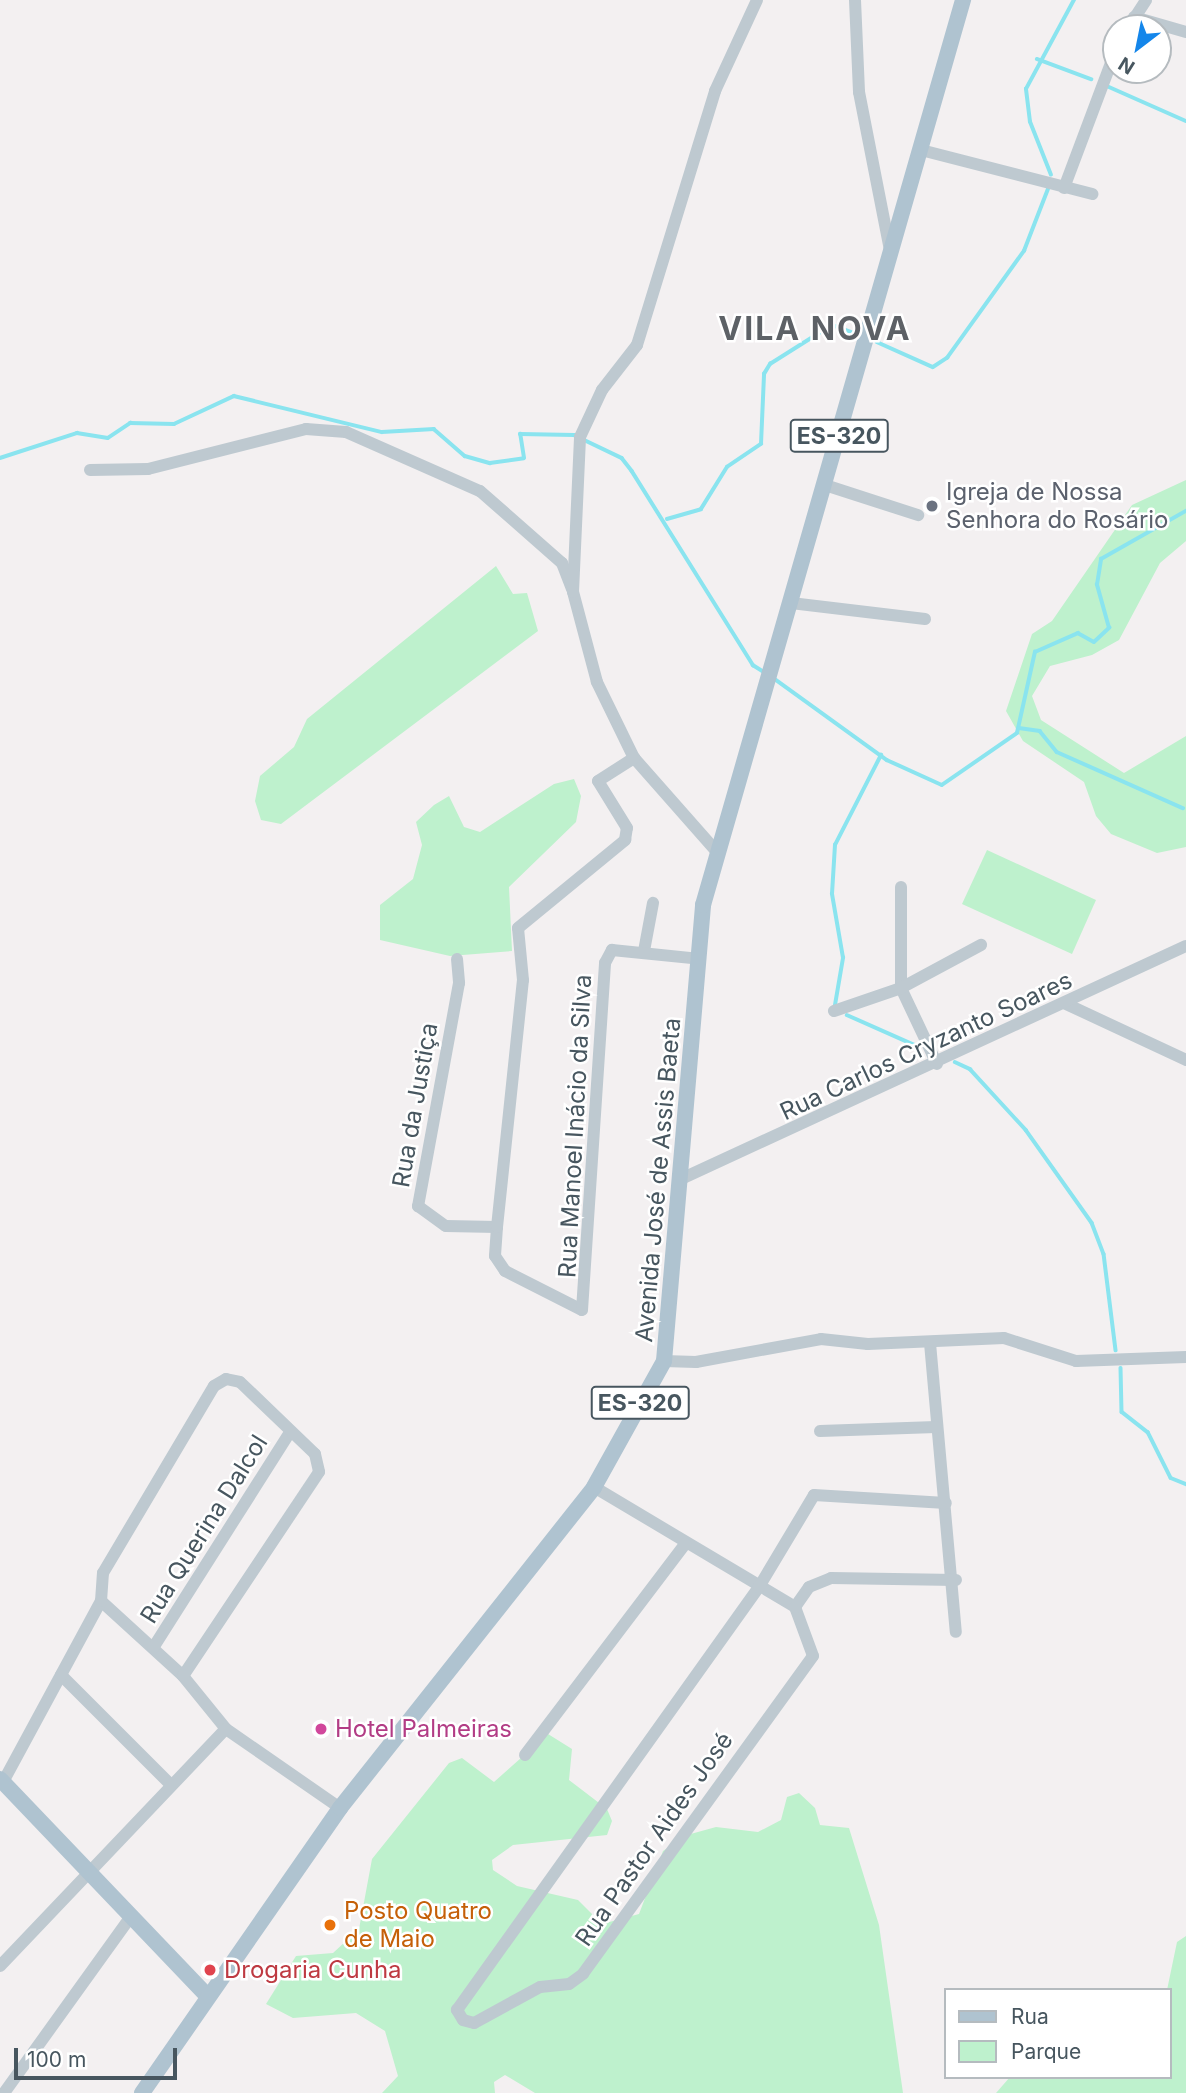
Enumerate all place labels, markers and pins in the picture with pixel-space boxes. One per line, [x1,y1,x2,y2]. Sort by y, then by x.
place label: Igreja de Nossa Senhora do Rosário [946,478,1168,534]
marker: Igreja de Nossa Senhora do Rosário [924,498,940,514]
place label: Hotel Palmeiras [335,1715,512,1743]
marker: Hotel Palmeiras [313,1721,329,1737]
place label: Posto Quatro de Maio [344,1897,492,1953]
marker: Posto Quatro de Maio [322,1917,338,1933]
place label: Drogaria Cunha [224,1956,402,1984]
marker: Drogaria Cunha [202,1962,218,1978]

